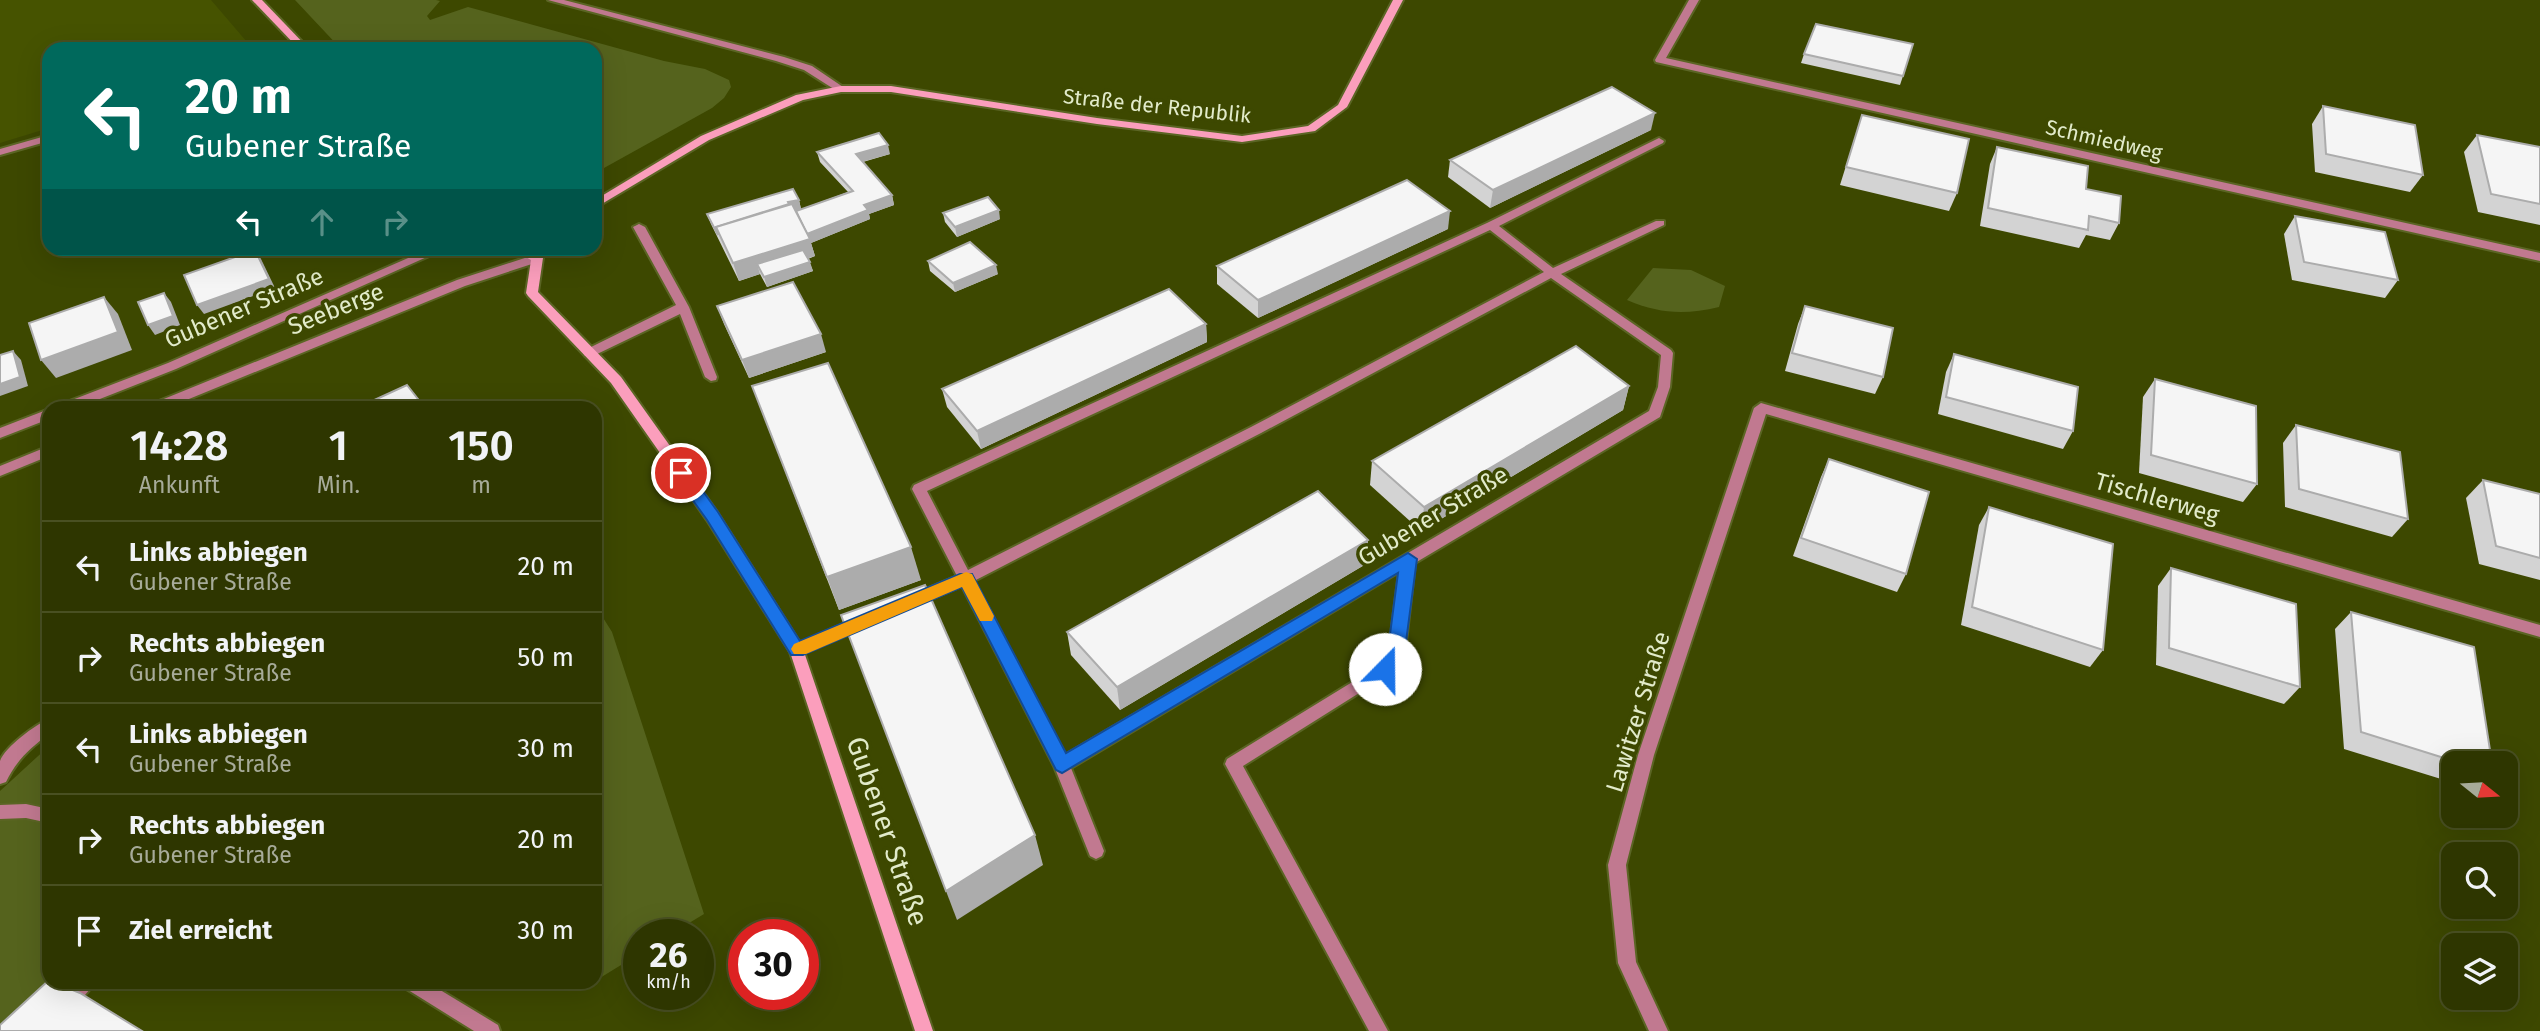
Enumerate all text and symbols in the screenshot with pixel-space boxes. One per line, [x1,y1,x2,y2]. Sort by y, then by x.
text: 20 m [185,67,292,126]
icon: left [70,70,161,161]
street label: Straße der Republik [1062,83,1252,129]
street label: Schmiedweg [2043,114,2165,166]
text: Gubener Straße [185,127,411,165]
icon: left [230,203,268,241]
icon: ahead [303,203,341,241]
icon: right [376,203,414,241]
street label: Gubener Straße [160,262,328,354]
street label: Seeberge [284,277,388,341]
text: 14:28 [130,421,228,471]
text: 1 [329,421,348,471]
text: 150 [448,421,514,471]
pin [651,443,711,503]
icon: arrive [662,454,700,492]
street label: Gubener Straße [1353,460,1513,572]
street label: Tischlerweg [2092,467,2223,529]
text: Ankunft [139,471,220,499]
text: Min. [317,471,360,499]
text: m [471,471,491,499]
text: Links abbiegen [129,537,308,568]
icon: left [70,548,108,586]
text: 20 m [517,551,574,582]
text: Gubener Straße [129,568,292,596]
text: Rechts abbiegen [129,628,325,659]
street label: Lawitzer Straße [1600,628,1676,796]
position arrow [1348,632,1422,706]
icon: right [70,639,108,677]
text: 50 m [517,642,574,673]
text: Gubener Straße [129,659,292,687]
text: Links abbiegen [129,719,308,750]
icon: left [70,730,108,768]
street label: Gubener Straße [840,732,935,930]
text: 30 m [517,733,574,764]
text: Gubener Straße [129,750,292,778]
north arrow [2441,751,2518,828]
map controls [2441,751,2518,1010]
text: Rechts abbiegen [129,810,325,841]
icon: right [70,821,108,859]
text: 20 m [517,824,574,855]
text: Gubener Straße [129,841,292,869]
button: search [2441,842,2518,919]
icon: arrive [70,912,108,950]
text: Ziel erreicht [129,915,272,946]
text: 30 m [517,915,574,946]
speed limit sign: 30 [728,919,819,1010]
button: layers [2441,933,2518,1010]
text: 26 [650,934,687,976]
text: km/h [646,971,691,993]

